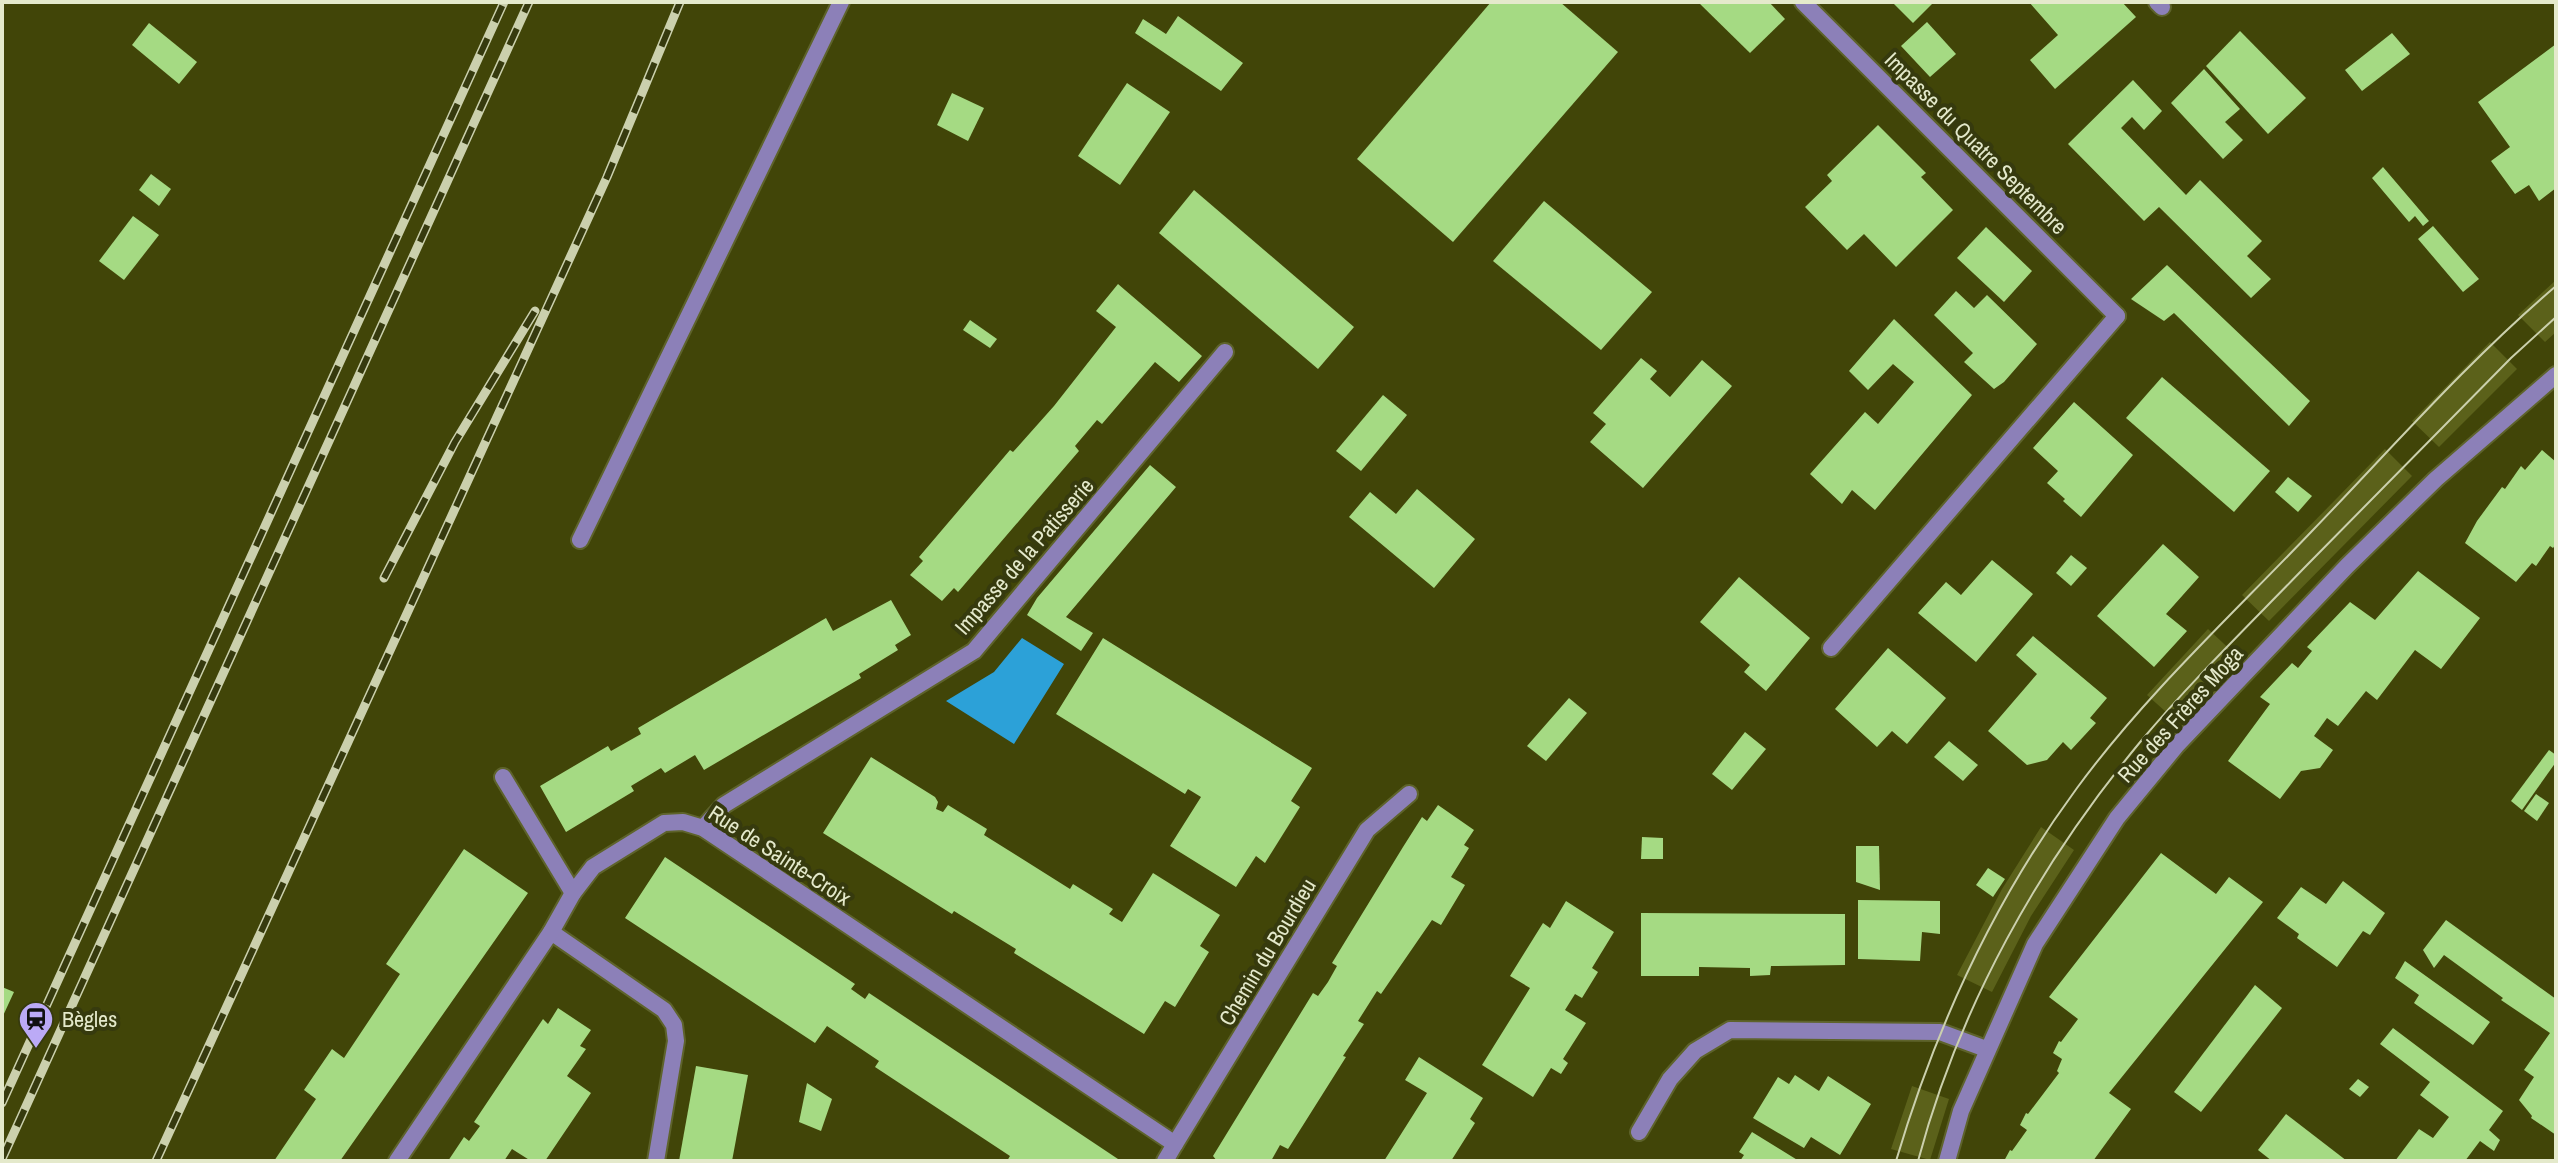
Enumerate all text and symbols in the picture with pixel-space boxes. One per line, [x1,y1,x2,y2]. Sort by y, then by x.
street label: Impasse du Quatre Septembre [1878,45,2074,241]
street label: Impasse de la Patisserie [948,471,1100,641]
street label: Rue des Frères Moga [2110,639,2250,789]
street label: Rue de Sainte-Croix [703,798,857,912]
street label: Chemin du Bourdieu [1211,873,1323,1031]
station icon: Bègles [17,1000,55,1050]
place label: Bègles [62,1004,117,1034]

